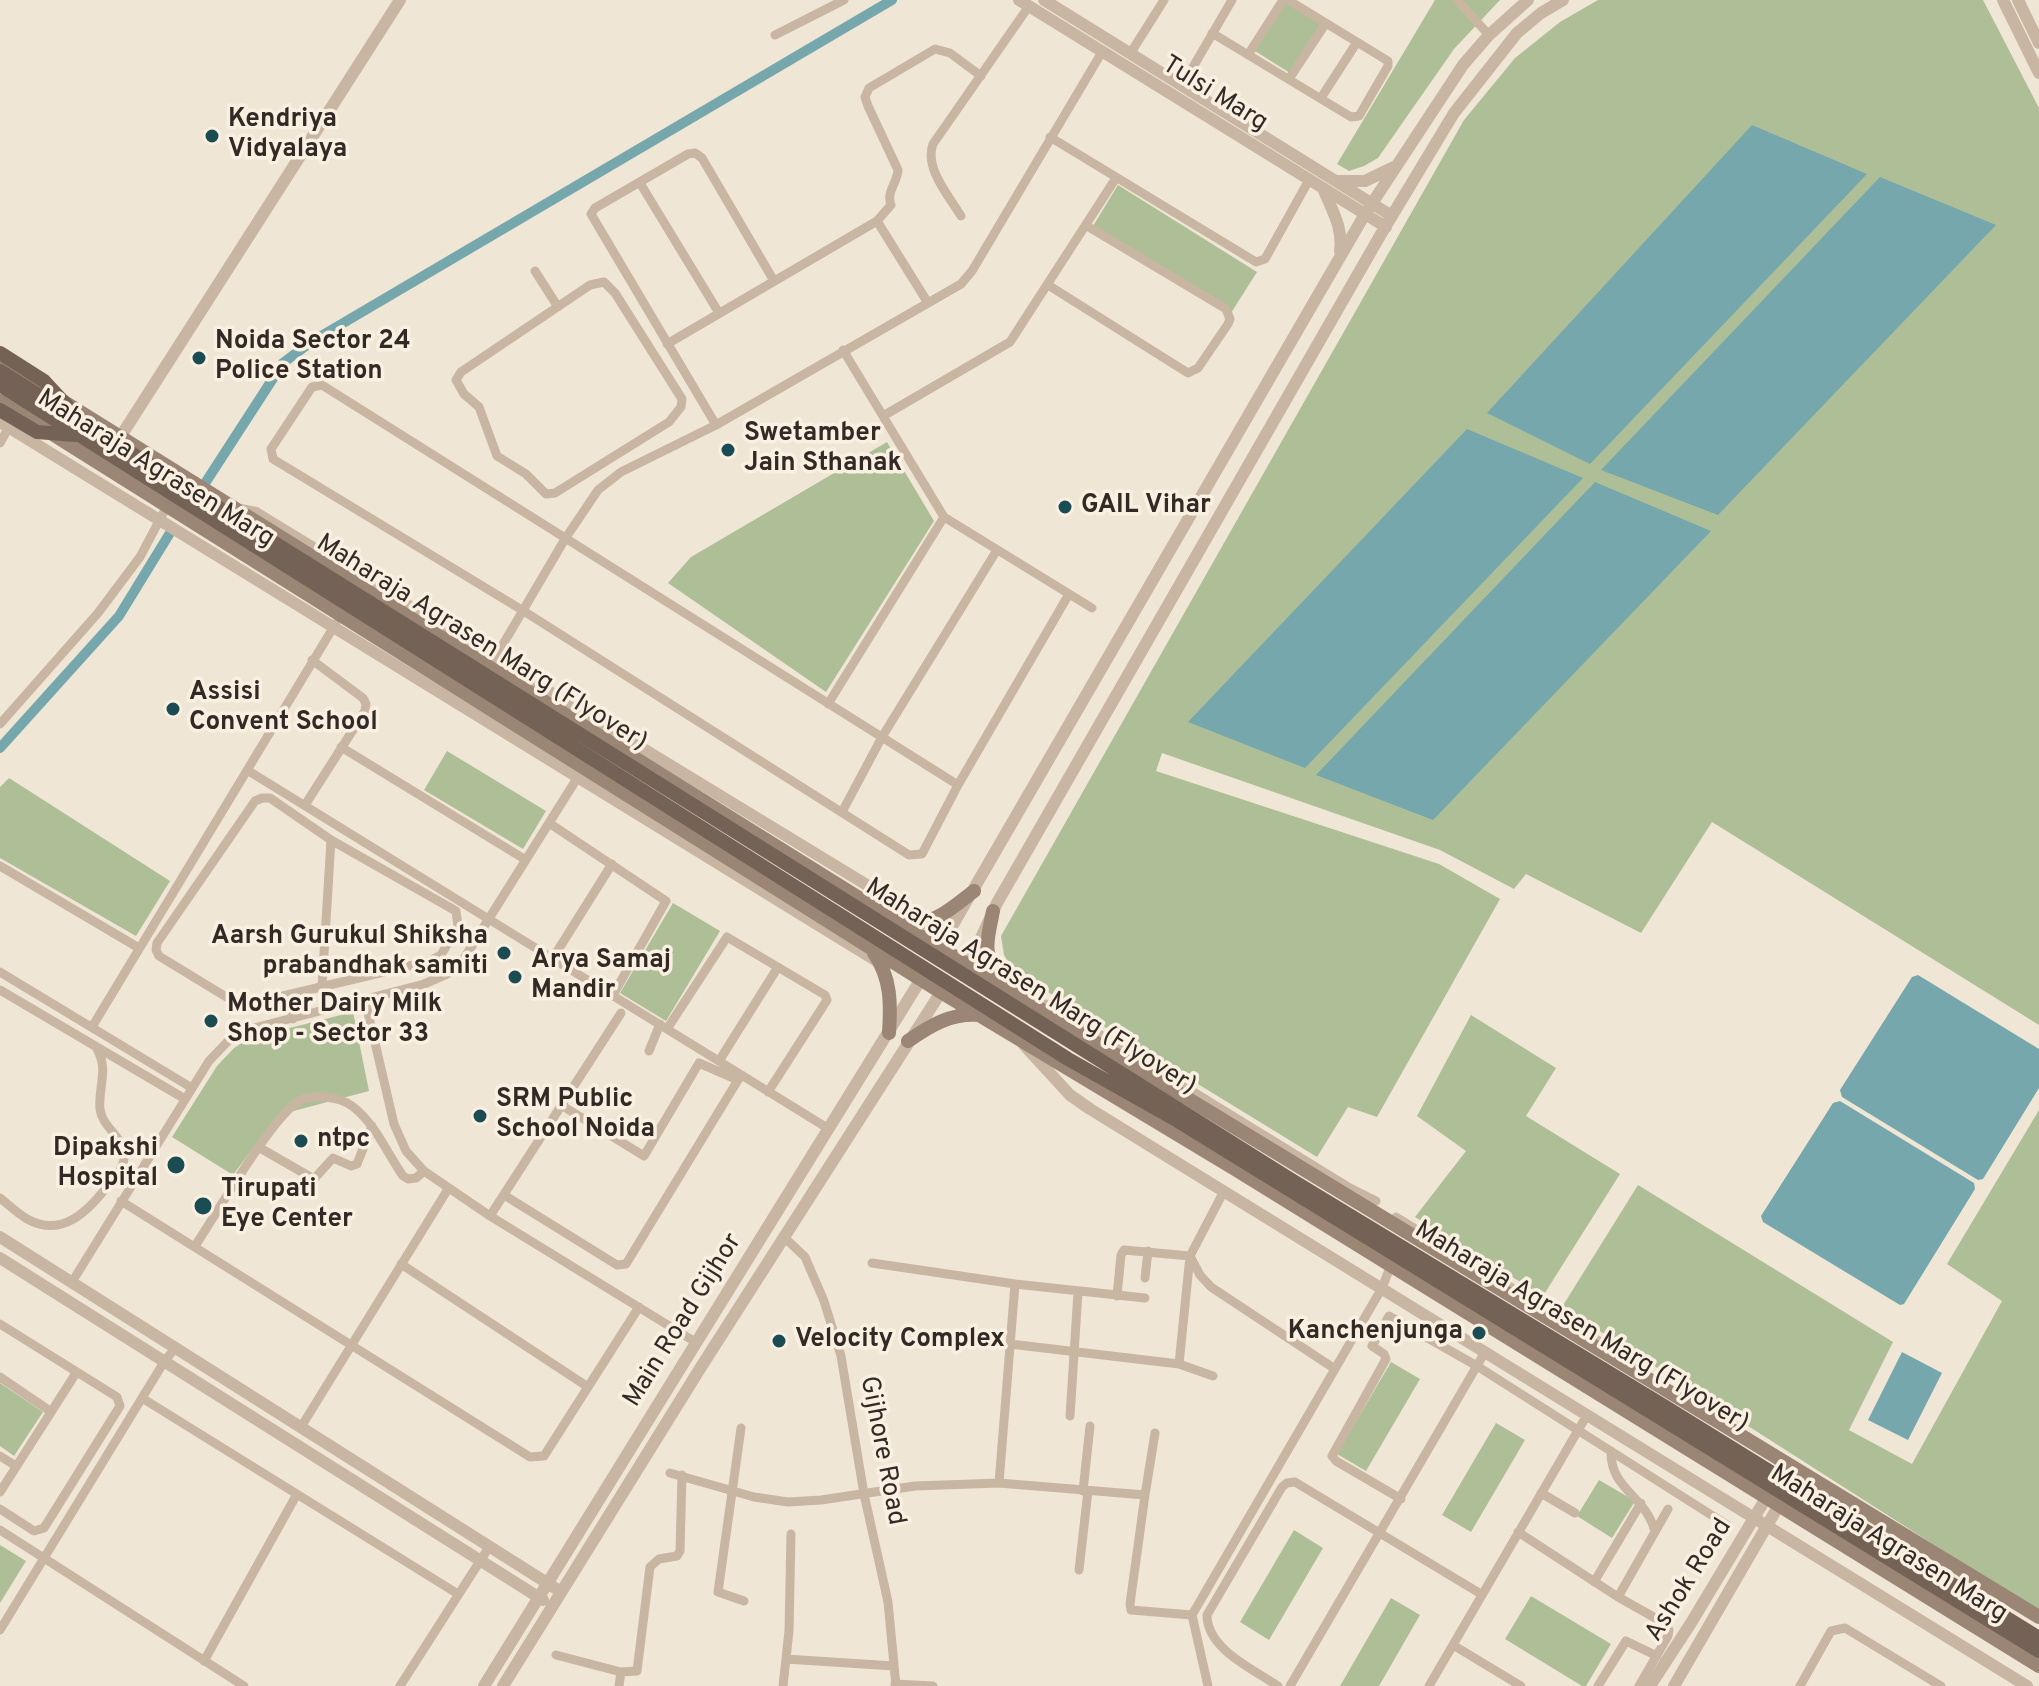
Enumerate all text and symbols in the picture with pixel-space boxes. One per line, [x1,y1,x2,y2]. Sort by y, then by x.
street label: Tulsi Marg [1155,50,1273,140]
place label: Kendriya Vidyalaya [228,105,347,166]
marker: Kendriya Vidyalaya [203,127,221,145]
place label: Noida Sector 24 Police Station [215,327,411,388]
marker: Noida Sector 24 Police Station [190,349,208,367]
street label: Maharaja Agrasen Marg [31,384,279,556]
place label: Swetamber Jain Sthanak [744,419,902,480]
marker: Swetamber Jain Sthanak [719,441,737,459]
place label: GAIL Vihar [1081,491,1211,523]
marker: GAIL Vihar [1056,498,1074,516]
street label: Maharaja Agrasen Marg (Flyover) [310,529,652,759]
place label: Assisi Convent School [189,678,378,740]
marker: Assisi Convent School [164,700,182,718]
street label: Maharaja Agrasen Marg (Flyover) [859,873,1201,1103]
place label: Aarsh Gurukul Shiksha prabandhak samiti [211,922,488,984]
marker: Aarsh Gurukul Shiksha prabandhak samiti [495,944,513,962]
place label: Arya Samaj Mandir [531,946,671,1008]
marker: Arya Samaj Mandir [506,968,524,986]
place label: Mother Dairy Milk Shop - Sector 33 [227,990,442,1052]
marker: Mother Dairy Milk Shop - Sector 33 [202,1012,220,1030]
place label: SRM Public School Noida [496,1085,655,1146]
marker: SRM Public School Noida [471,1107,489,1125]
place label: ntpc [317,1125,370,1157]
marker: ntpc [292,1132,310,1150]
place label: Dipakshi Hospital [53,1134,158,1196]
marker: Dipakshi Hospital [165,1154,187,1176]
place label: Tirupati Eye Center [221,1175,353,1236]
marker: Tirupati Eye Center [192,1195,214,1217]
street label: Maharaja Agrasen Marg (Flyover) [1408,1216,1754,1440]
street label: Main Road Gijhor [618,1228,750,1414]
place label: Kanchenjunga [1288,1317,1463,1349]
marker: Kanchenjunga [1470,1324,1488,1342]
place label: Velocity Complex [795,1325,1005,1357]
marker: Velocity Complex [770,1332,788,1350]
street label: Gijhore Road [851,1374,911,1528]
street label: Maharaja Agrasen Marg [1764,1459,2012,1631]
street label: Ashok Road [1640,1514,1740,1648]

